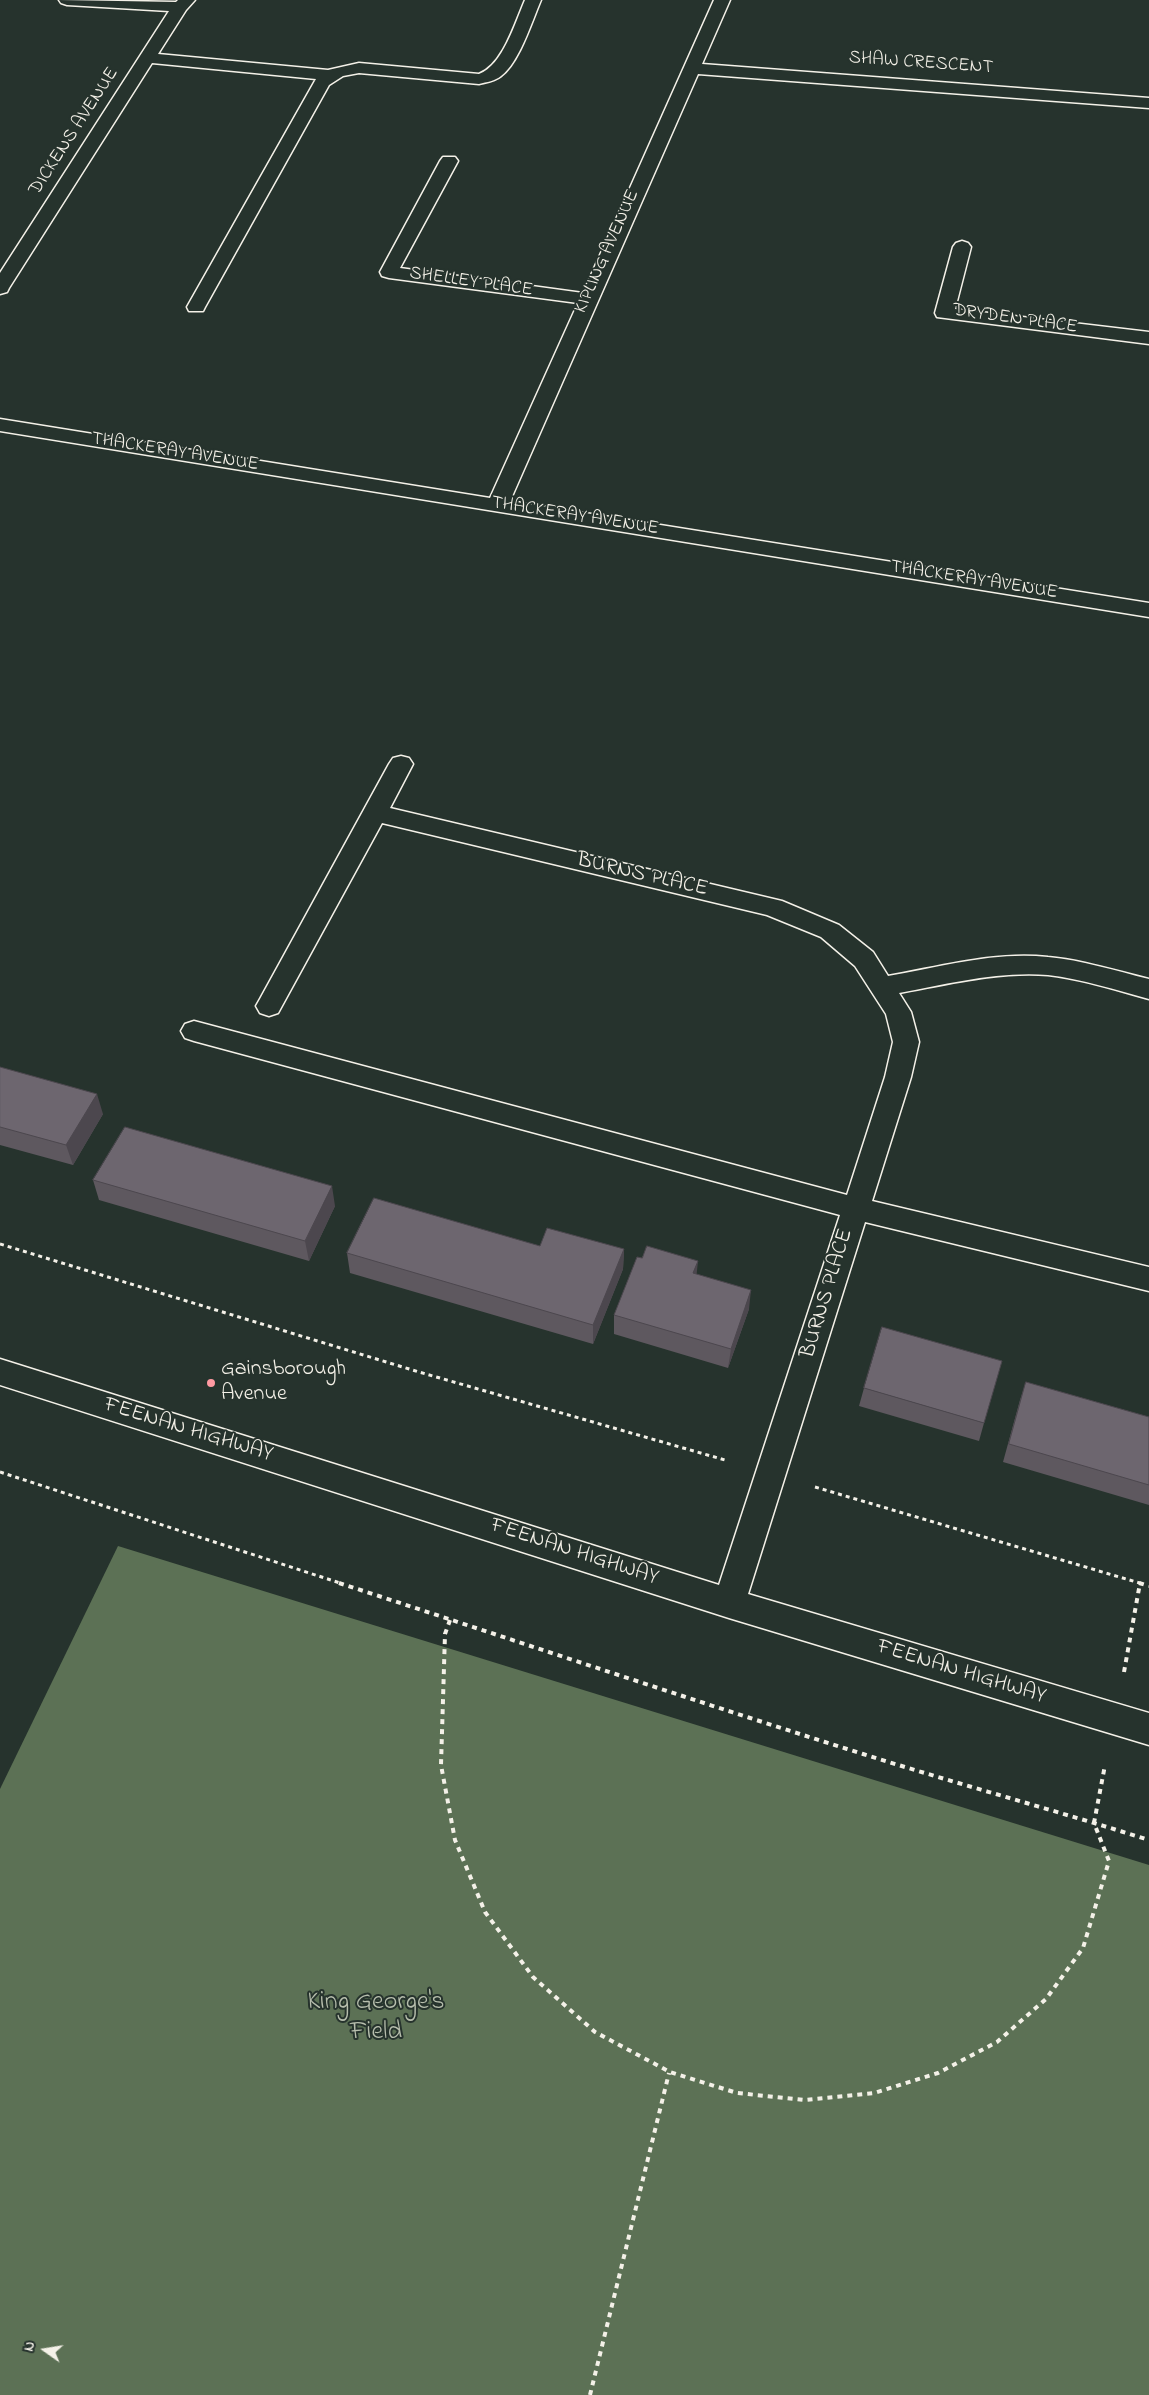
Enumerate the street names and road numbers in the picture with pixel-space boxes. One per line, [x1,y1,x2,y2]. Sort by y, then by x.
street label: SHAW CRESCENT [848,48,994,80]
street label: DICKENS AVENUE [25,64,125,200]
street label: KIPLING AVENUE [571,187,645,317]
street label: SHELLEY PLACE [408,263,534,303]
street label: DRYDEN PLACE [951,300,1079,340]
street label: THACKERAY AVENUE [90,429,260,477]
street label: THACKERAY AVENUE [490,493,660,541]
street label: THACKERAY AVENUE [889,557,1059,605]
street label: BURNS PLACE [574,848,710,904]
street label: BURNS PLACE [796,1226,860,1362]
street label: FEENAN HIGHWAY [101,1393,275,1469]
street label: FEENAN HIGHWAY [487,1513,661,1593]
street label: FEENAN HIGHWAY [874,1635,1048,1711]

